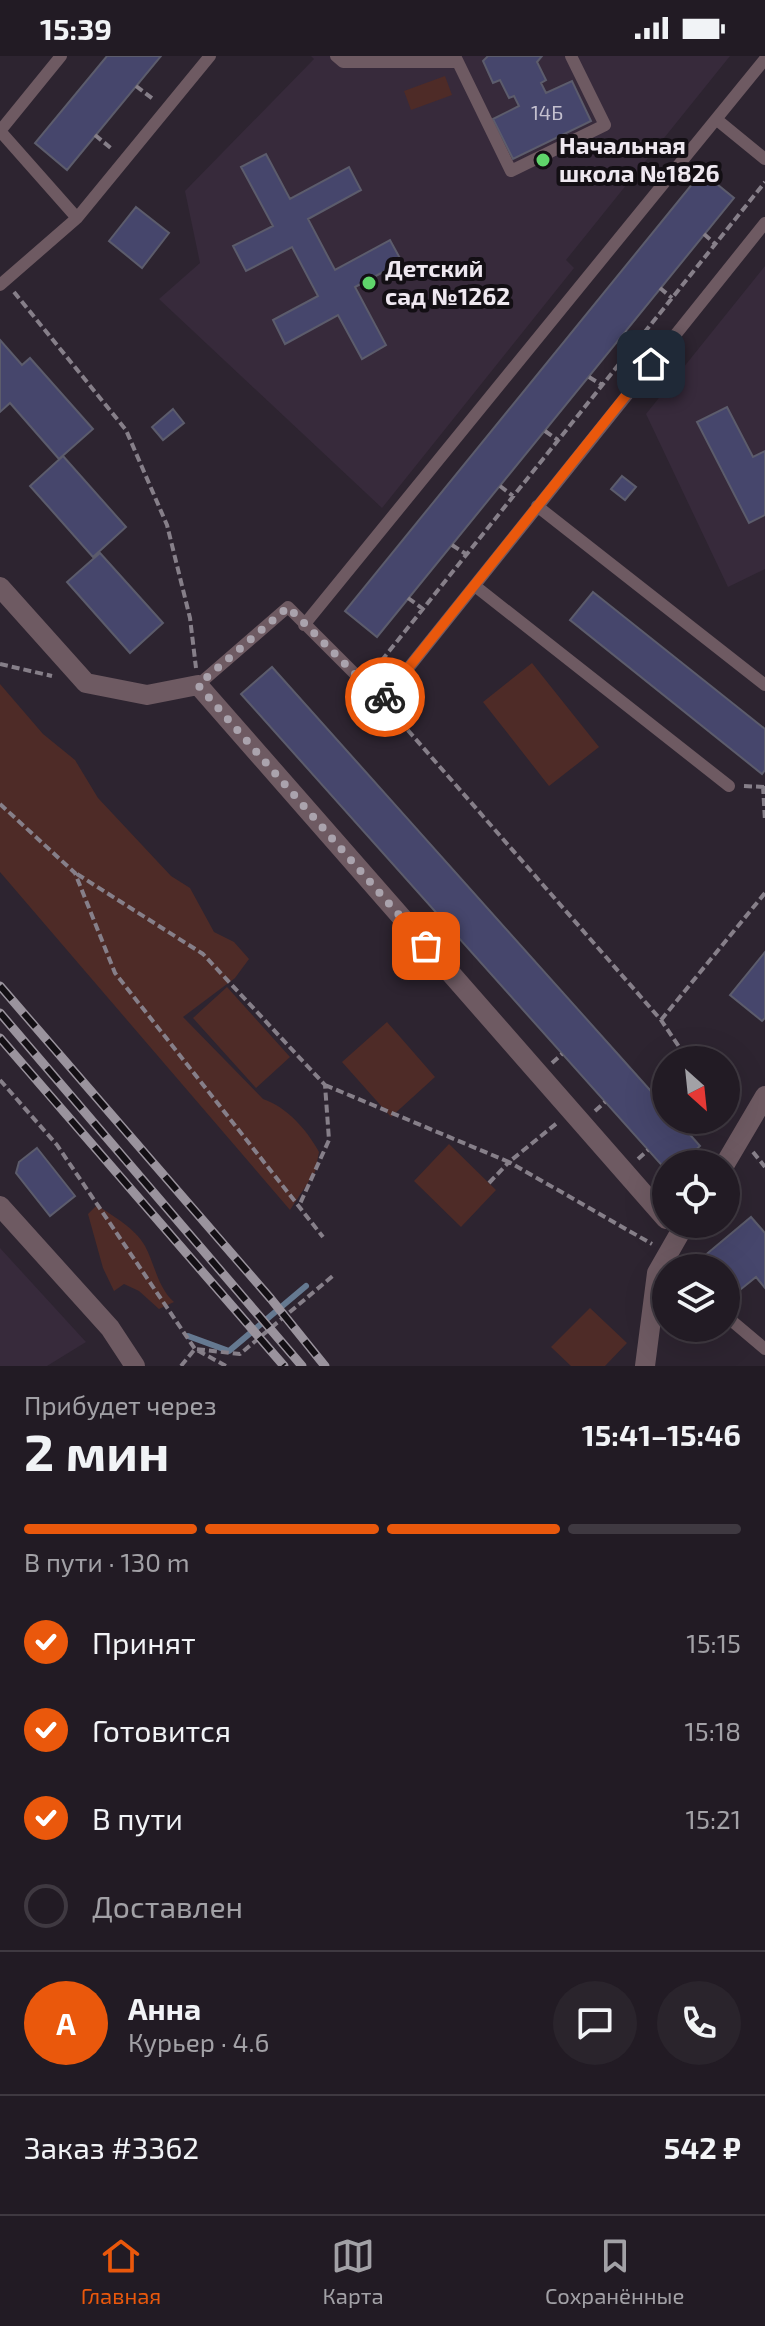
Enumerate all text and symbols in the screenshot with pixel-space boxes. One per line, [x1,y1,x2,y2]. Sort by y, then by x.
text: 15:39 [40,10,112,46]
house number: 14Б [531,100,563,124]
place label: Начальная школа №1826 [559,130,720,187]
marker: Начальная школа №1826 [534,151,552,169]
place label: Детский сад №1262 [385,253,510,310]
marker: Детский сад №1262 [360,274,378,292]
pin [617,330,685,398]
icon: home [629,342,673,386]
courier [345,657,425,737]
icon: bike [363,675,407,719]
pin [392,912,460,980]
icon: bag [404,924,448,968]
north arrow [652,1046,740,1134]
map controls [652,1046,740,1342]
button: locate [652,1150,740,1238]
button: layers [652,1254,740,1342]
text: Прибудет через [24,1389,217,1420]
text: 15:41–15:46 [582,1416,741,1452]
text: 2 мин [24,1419,169,1481]
text: В пути · 130 m [24,1546,190,1577]
icon: check [24,1620,68,1664]
text: Принят [92,1624,196,1660]
text: 15:15 [686,1627,741,1658]
icon: check [24,1708,68,1752]
text: Готовится [92,1712,231,1748]
text: 15:18 [684,1715,741,1746]
icon: check [24,1796,68,1840]
text: В пути [92,1800,183,1836]
text: 15:21 [686,1803,741,1834]
text: Доставлен [92,1888,243,1924]
button: chat [553,1981,637,2065]
button: phone [657,1981,741,2065]
text: Анна [128,1990,201,2026]
text: А [56,2005,76,2041]
text: Курьер · 4.6 [128,2026,269,2057]
text: Заказ #3362 [24,2129,199,2165]
text: 542 ₽ [664,2129,741,2165]
tab: Главная [81,2234,161,2308]
tab: Карта [323,2234,384,2308]
tab: Сохранённые [545,2234,684,2308]

